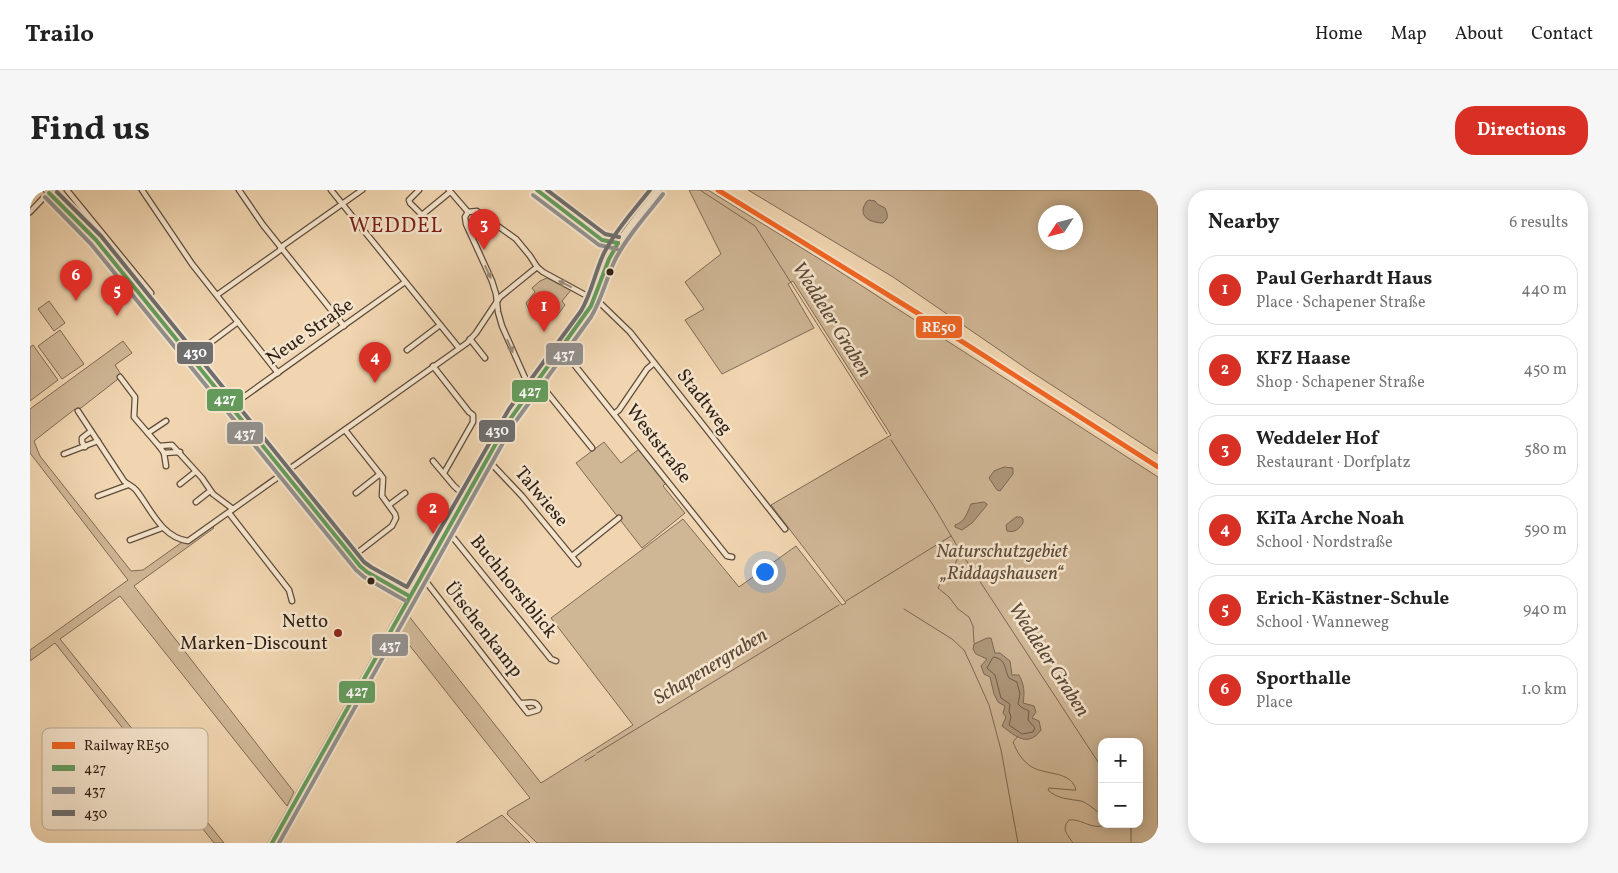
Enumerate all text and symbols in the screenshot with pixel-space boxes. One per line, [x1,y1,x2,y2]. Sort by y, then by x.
text: Trailo [25,18,94,52]
text: Home [1315,22,1363,47]
text: Map [1391,22,1427,47]
text: About [1455,22,1503,47]
text: Contact [1531,22,1593,47]
text: Find us [30,106,150,154]
button: Directions [1455,106,1588,155]
north arrow [1038,205,1083,250]
text: Nearby [1208,208,1279,237]
pin: 3 [468,209,500,250]
district label: WEDDEL [349,212,443,241]
text: 6 results [1509,212,1568,234]
water label: Weddeler Graben [784,257,878,383]
pin: 6 [60,260,92,301]
one-way arrow [484,265,492,279]
text: Paul Gerhardt Haus [1256,266,1432,292]
unlabelled marker [605,267,615,277]
pin: 5 [101,275,133,316]
text: 1 [1222,279,1228,301]
text: 440 m [1521,279,1567,301]
one-way arrow [558,280,572,288]
pin: 1 [528,291,560,332]
street label: Neue Straße [261,292,359,372]
text: Place · Schapener Straße [1256,292,1425,314]
line badge: RE50 [915,315,963,339]
text: RE50 [922,319,956,338]
one-way arrow [507,339,515,353]
line badge: 430 [176,341,214,365]
pin: 4 [359,342,391,383]
line badge: 437 [545,342,584,366]
text: 430 [183,344,207,363]
text: 437 [553,346,575,365]
text: KFZ Haase [1256,346,1350,372]
text: 2 [1221,359,1229,381]
text: 450 m [1524,359,1567,381]
street label: Stadtweg [670,364,738,440]
text: Shop · Schapener Straße [1256,372,1425,394]
line badge: 427 [511,379,549,403]
text: 427 [519,383,541,402]
line badge: 427 [206,388,244,412]
text: 427 [214,391,236,410]
street label: Weststraße [619,399,697,489]
line badge: 430 [478,419,516,443]
line badge: 437 [226,421,264,445]
text: 430 [485,422,509,441]
text: 437 [234,425,256,444]
text: Weddeler Hof [1256,426,1378,452]
text: 3 [1221,439,1229,461]
text: 580 m [1524,439,1567,461]
text: Restaurant · Dorfplatz [1256,452,1411,474]
street label: Talwiese [508,461,574,533]
pin: 2 [417,493,449,534]
text: KiTa Arche Noah [1256,506,1404,532]
text: 4 [1220,519,1230,541]
text: 590 m [1524,519,1567,541]
street label: Buchhorstblick [463,530,563,644]
text: School · Nordstraße [1256,532,1393,554]
park label: Naturschutzgebiet „Riddagshausen“ [936,539,1069,587]
your location [752,559,778,585]
unlabelled marker [366,576,376,586]
street label: Ütschenkamp [437,577,529,683]
text: Erich-Kästner-Schule [1256,586,1449,612]
water label: Weddeler Graben [1000,597,1096,723]
text: 5 [1221,599,1229,621]
text: 940 m [1523,599,1567,621]
place label: Netto Marken-Discount [180,609,328,657]
text: School · Wanneweg [1256,612,1389,634]
water label: Schapenergraben [649,622,773,712]
marker: Netto Marken-Discount [332,627,344,639]
line badge: 437 [371,633,409,657]
text: 437 [379,637,401,656]
text: Sporthalle [1256,666,1351,692]
text: 6 [1221,679,1229,701]
text: 1.0 km [1521,679,1567,701]
line badge: 427 [338,680,376,704]
text: 427 [346,683,368,702]
text: Place [1256,692,1293,714]
legend [42,728,208,830]
text: Railway RE50 [84,737,169,756]
map controls [1098,738,1143,828]
button: + [1098,738,1143,783]
text: 427 [84,760,107,779]
text: 437 [84,782,106,801]
button: − [1098,783,1143,828]
text: 430 [84,805,107,824]

